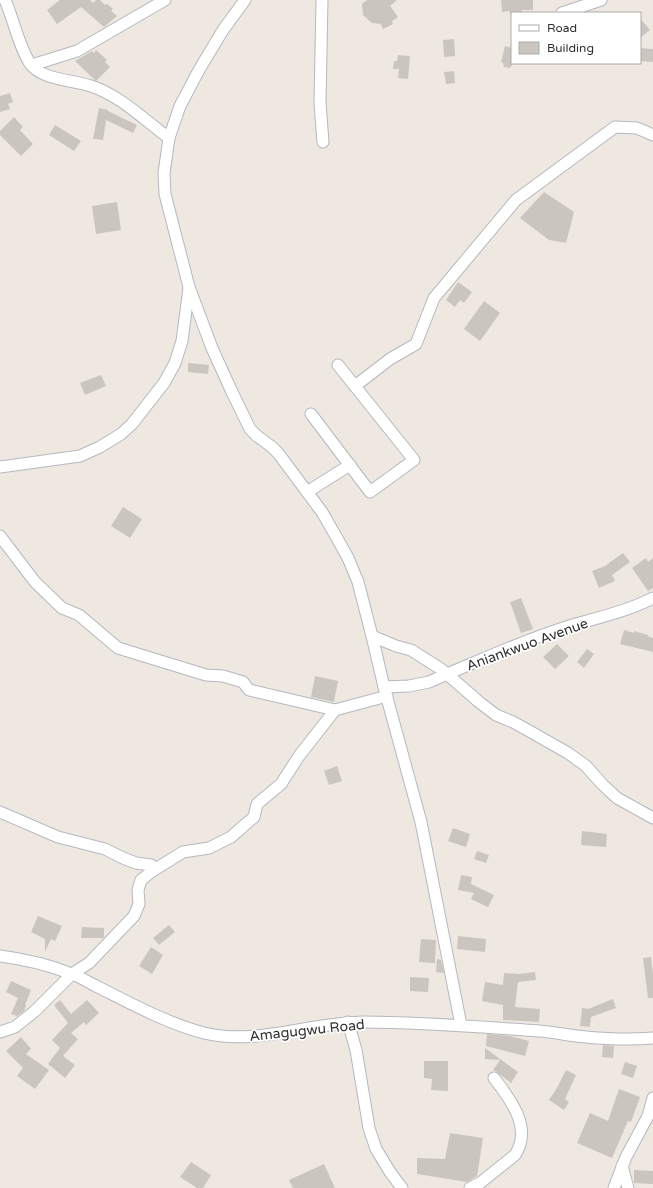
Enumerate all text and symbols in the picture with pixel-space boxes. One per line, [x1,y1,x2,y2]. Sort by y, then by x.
legend [511,12,641,64]
text: Road [547,21,577,35]
text: Building [547,41,594,55]
street label: Aniankwuo Avenue [464,615,590,674]
street label: Amagugwu Road [249,1016,365,1045]

